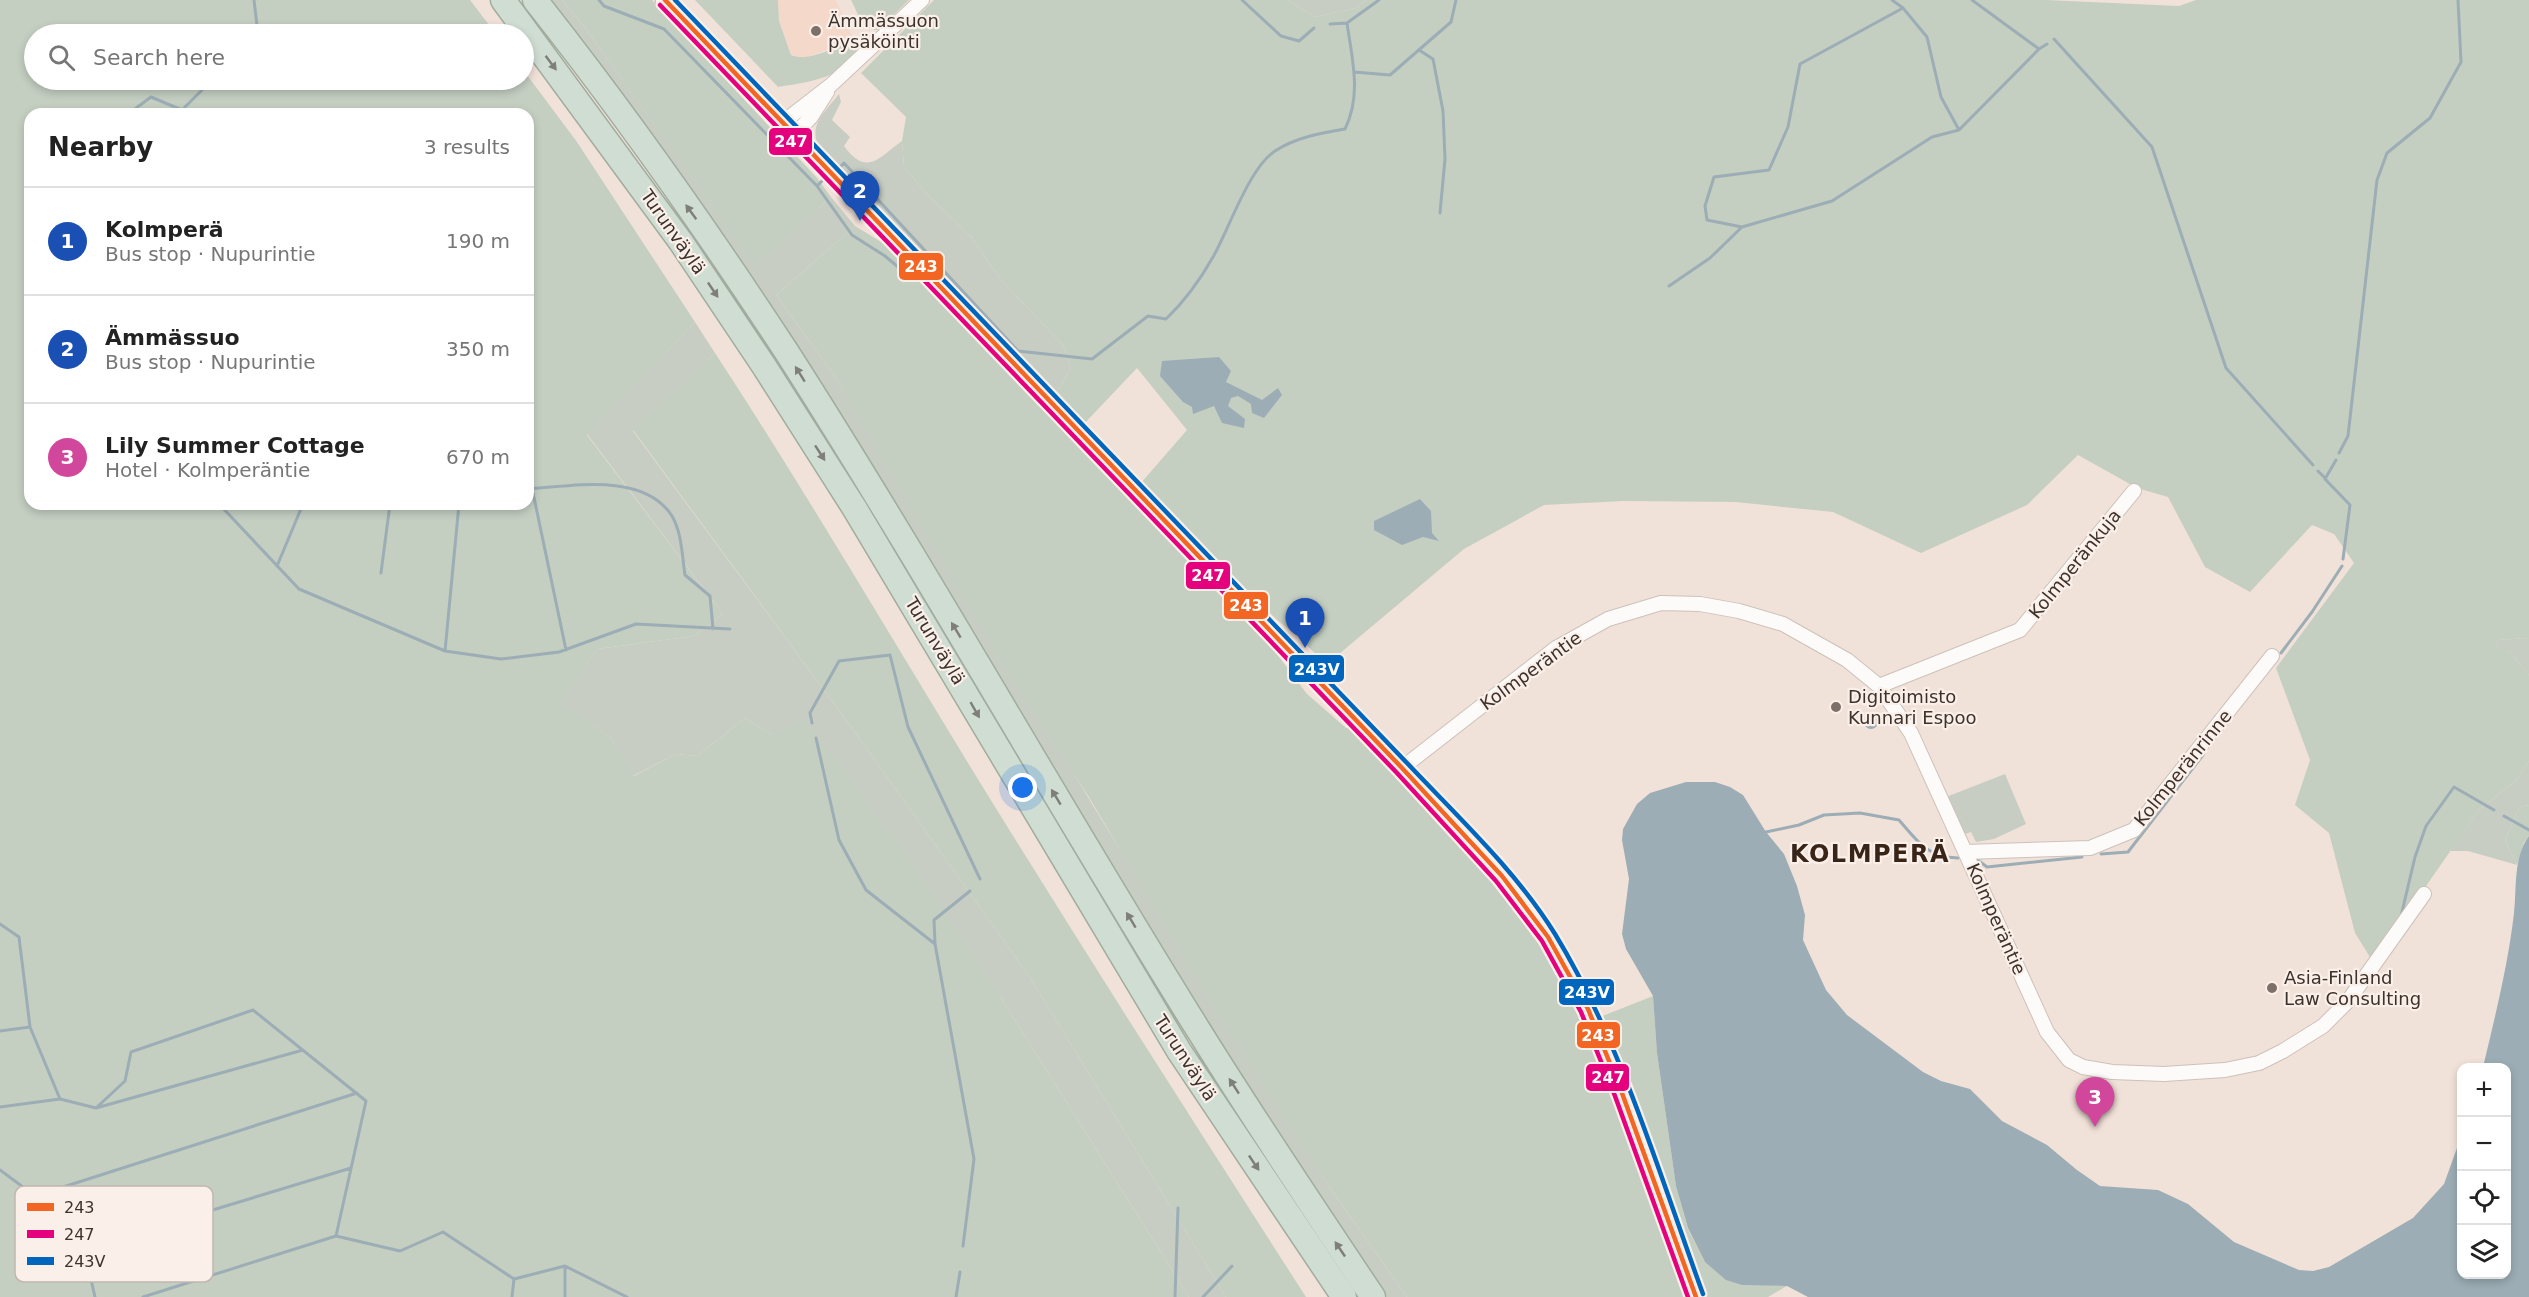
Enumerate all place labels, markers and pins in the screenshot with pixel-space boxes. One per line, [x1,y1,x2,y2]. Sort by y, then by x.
place label: Ämmässuon pysäköinti [828,10,939,52]
marker: Ämmässuon pysäköinti [809,24,823,38]
pin: 2 [840,172,880,221]
pin: 1 [1286,598,1324,648]
place label: Digitoimisto Kunnari Espoo [1848,686,1977,728]
marker: Digitoimisto Kunnari Espoo [1829,700,1843,714]
place label: Asia-Finland Law Consulting [2284,967,2421,1009]
marker: Asia-Finland Law Consulting [2265,981,2279,995]
pin: 3 [2076,1078,2114,1127]

